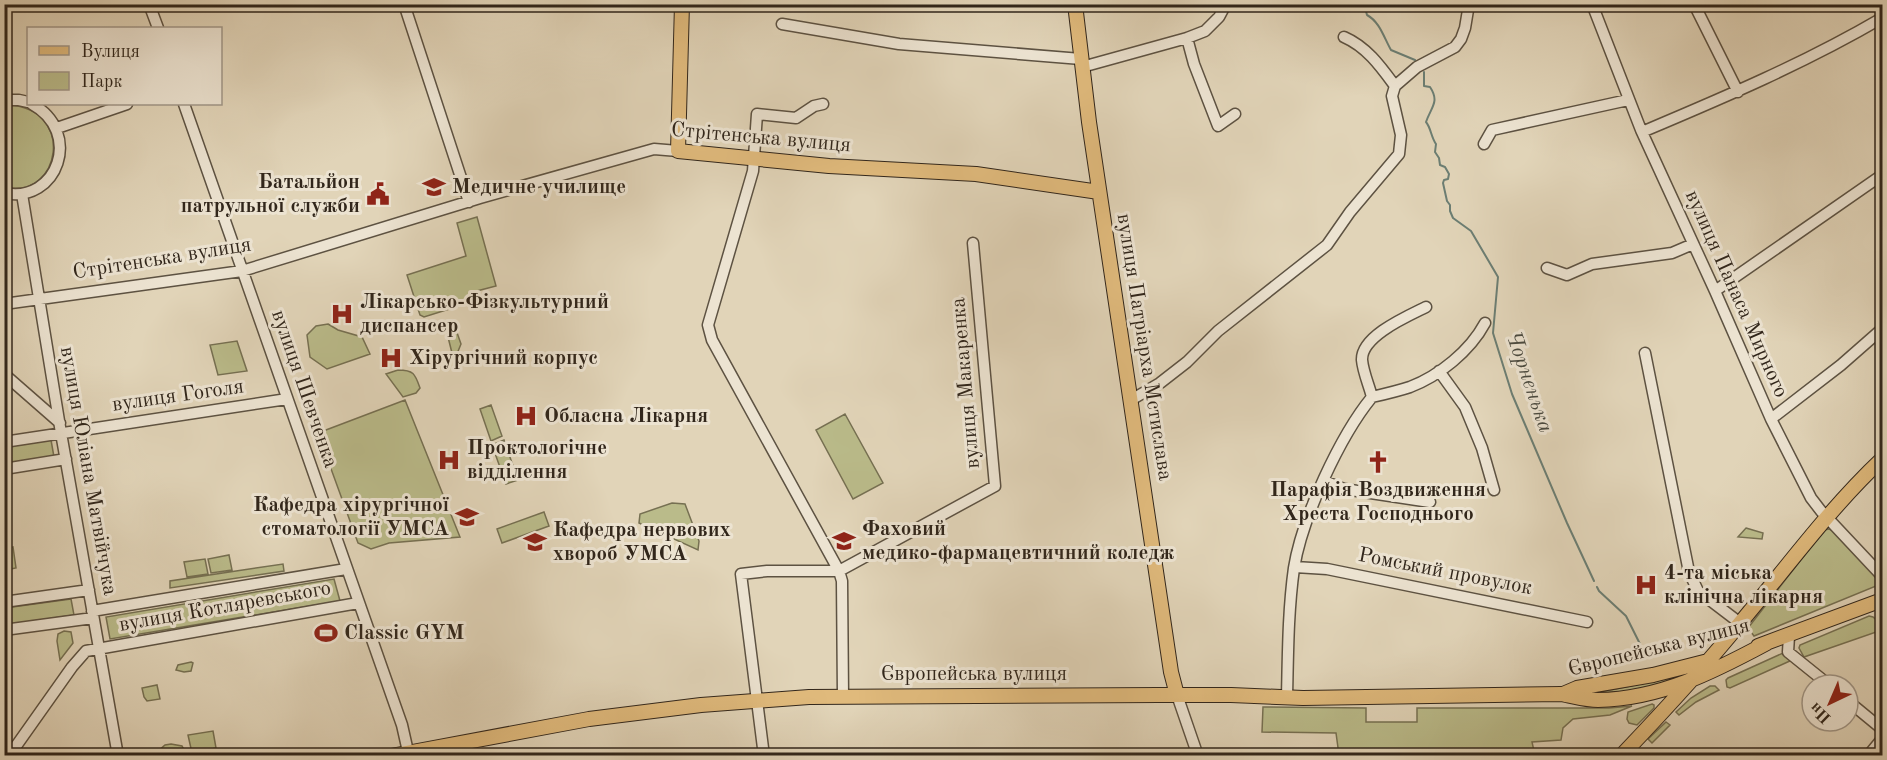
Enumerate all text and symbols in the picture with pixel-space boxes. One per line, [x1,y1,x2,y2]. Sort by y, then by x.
legend [27,27,222,105]
text: Вулиця [81,43,140,61]
text: Парк [81,73,122,91]
street label: Стрітенська вулиця [670,120,852,156]
place label: Батальйон патрульної служби [181,172,360,217]
school or university icon: Медичне училище [421,174,447,200]
place label: Медичне училище [452,177,626,198]
public building icon: Батальйон патрульної служби [365,181,391,207]
street label: вулиця Панаса Мирного [1681,187,1791,401]
street label: вулиця Патріарха Мстислава [1113,212,1175,482]
street label: Стрітенська вулиця [71,234,253,283]
place label: Лікарсько-Фізкультурний диспансер [360,292,609,337]
street label: вулиця Макаренка [948,296,984,470]
hospital icon: Лікарсько-Фізкультурний диспансер [329,301,355,327]
street label: вулиця Шевченка [267,307,341,471]
water label: Чорненька [1501,328,1557,436]
street label: вулиця Юліана Матвійчука [56,345,120,597]
hospital icon: Хірургічний корпус [378,345,404,371]
place label: Хірургічний корпус [409,348,598,369]
street label: вулиця Гоголя [111,376,245,416]
hospital icon: Обласна Лікарня [513,403,539,429]
place label: Обласна Лікарня [544,406,708,427]
place label: Проктологічне відділення [467,438,607,483]
hospital icon: Проктологічне відділення [436,447,462,473]
church icon: Парафія Воздвиження Хреста Господнього [1365,449,1391,475]
place label: Парафія Воздвиження Хреста Господнього [1270,480,1486,525]
place label: Кафедра хірургічної стоматології УМСА [253,495,450,540]
school or university icon: Кафедра хірургічної стоматології УМСА [454,504,480,530]
place label: Фаховий медико-фармацевтичний коледж [862,519,1174,564]
place label: Кафедра нервових хвороб УМСА [553,520,731,565]
school or university icon: Фаховий медико-фармацевтичний коледж [831,528,857,554]
school or university icon: Кафедра нервових хвороб УМСА [522,529,548,555]
street label: Ромський провулок [1356,545,1534,599]
place label: 4-та міська клінічна лікарня [1664,563,1823,608]
hospital icon: 4-та міська клінічна лікарня [1633,572,1659,598]
street label: вулиця Котляревського [117,578,333,636]
street label: Європейська вулиця [1566,615,1752,681]
sports icon: Classic GYM [313,620,339,646]
place label: Classic GYM [344,623,465,644]
street label: Європейська вулиця [881,664,1067,685]
north arrow [1800,673,1860,733]
text: Пн [1807,699,1834,726]

